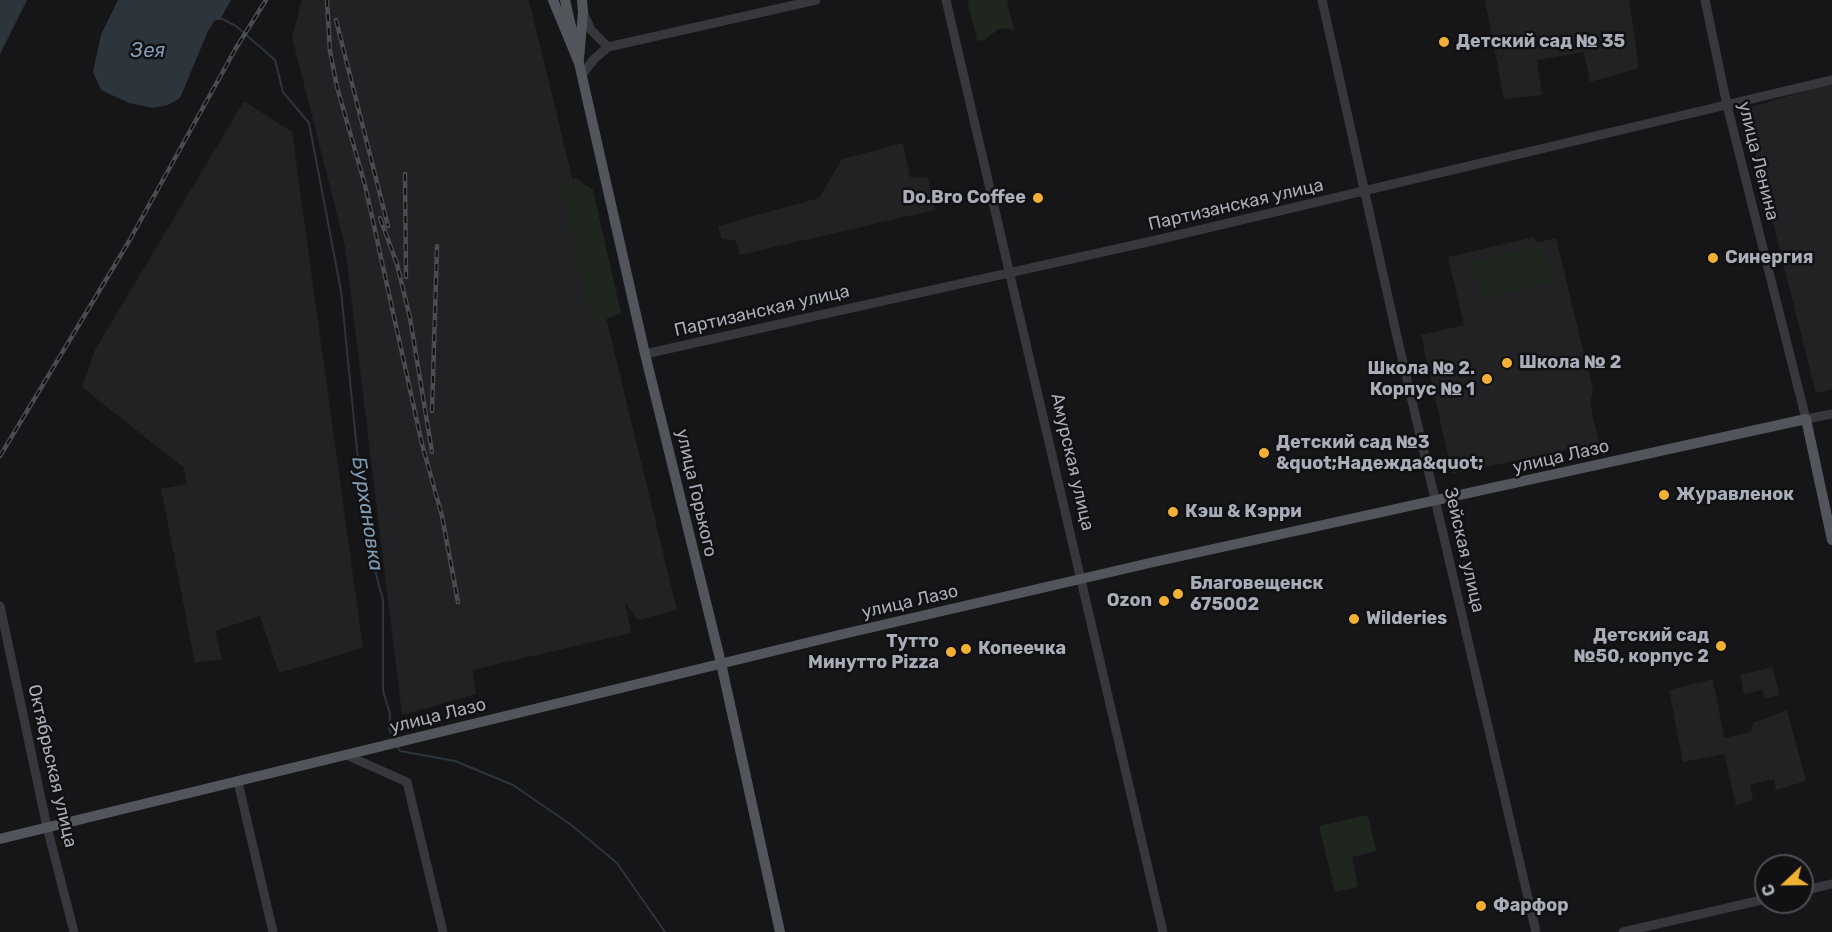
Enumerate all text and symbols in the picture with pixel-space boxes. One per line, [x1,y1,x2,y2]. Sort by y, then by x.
place label: Детский сад № 35 [1456,31,1625,53]
marker: Детский сад № 35 [1437,35,1451,49]
water label: Зея [131,39,165,63]
street label: улица Ленина [1733,99,1783,223]
street label: Партизанская улица [1146,174,1326,236]
place label: Do.Bro Coffee [902,187,1026,209]
marker: Do.Bro Coffee [1031,191,1045,205]
place label: Синергия [1725,247,1813,269]
marker: Синергия [1706,251,1720,265]
street label: Партизанская улица [672,280,852,342]
place label: Школа № 2 [1519,352,1621,374]
marker: Школа № 2 [1500,356,1514,370]
place label: Школа № 2. Корпус № 1 [1368,358,1475,400]
marker: Школа № 2. Корпус № 1 [1480,372,1494,386]
street label: Амурская улица [1046,391,1098,533]
street label: улица Горького [671,427,721,559]
place label: Детский сад №3 &quot;Надежда&quot; [1276,432,1483,474]
street label: улица Лазо [1511,435,1611,479]
marker: Детский сад №3 &quot;Надежда&quot; [1257,446,1271,460]
water label: Бурхановка [346,455,388,573]
place label: Журавленок [1676,484,1794,506]
street label: Зейская улица [1439,485,1489,615]
marker: Журавленок [1657,488,1671,502]
place label: Кэш & Кэрри [1185,501,1302,523]
marker: Кэш & Кэрри [1166,505,1180,519]
place label: Благовещенск 675002 [1190,573,1323,616]
street label: улица Лазо [860,580,960,624]
marker: Благовещенск 675002 [1171,587,1185,601]
place label: Ozon [1107,590,1152,612]
marker: Ozon [1157,594,1171,608]
place label: Wilderies [1366,608,1447,630]
marker: Wilderies [1347,612,1361,626]
place label: Детский сад №50, корпус 2 [1574,625,1709,668]
place label: Тутто Минутто Pizza [808,631,939,674]
place label: Копеечка [978,638,1066,660]
marker: Детский сад №50, корпус 2 [1714,639,1728,653]
marker: Копеечка [959,642,973,656]
marker: Тутто Минутто Pizza [944,645,958,659]
street label: Октябрьская улица [23,682,81,850]
street label: улица Лазо [388,694,488,738]
north arrow [1754,854,1814,914]
text: С [1758,881,1780,899]
place label: Фарфор [1493,895,1569,917]
marker: Фарфор [1474,899,1488,913]

